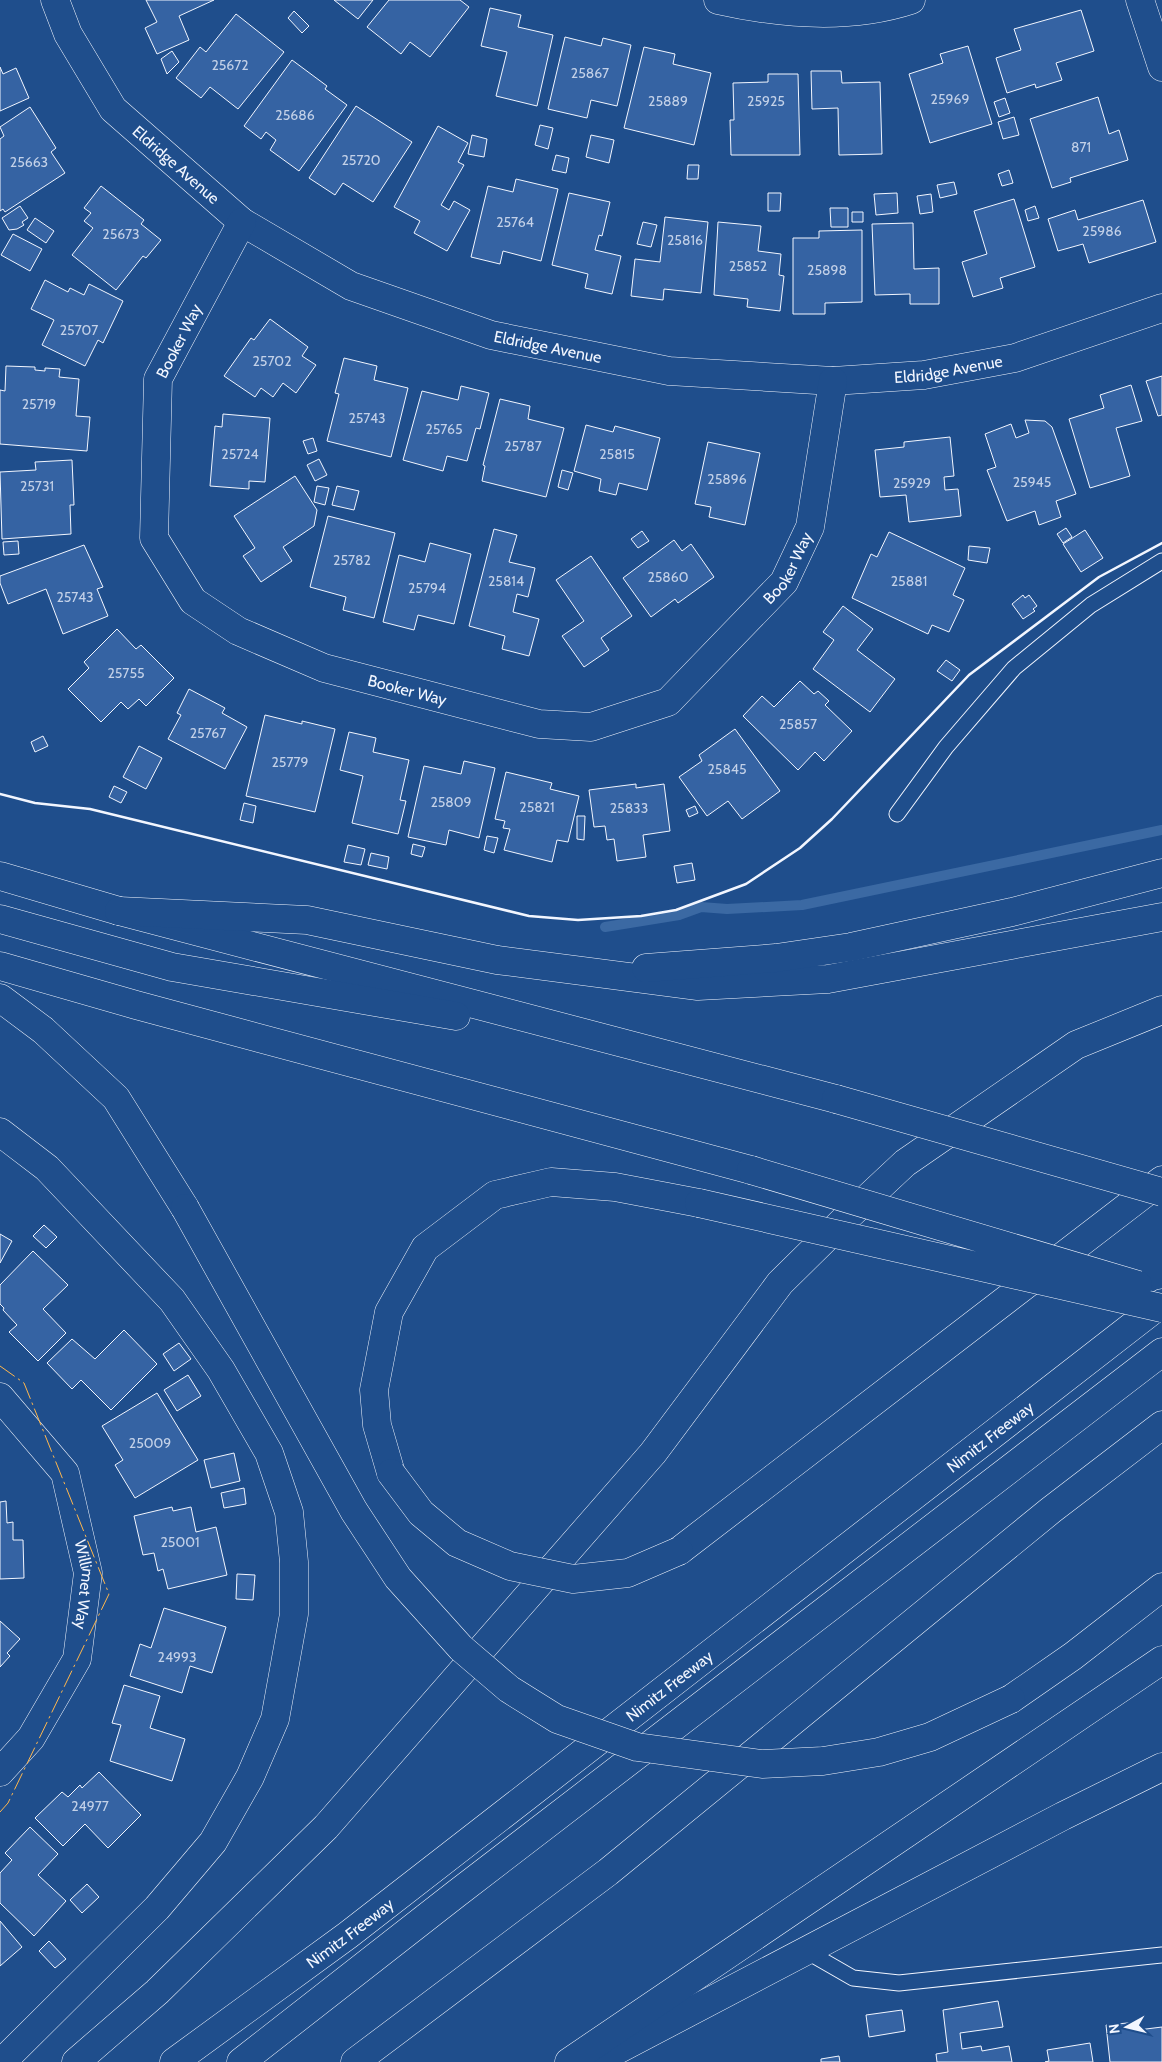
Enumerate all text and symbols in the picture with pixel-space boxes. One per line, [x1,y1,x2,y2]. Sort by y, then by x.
house number: 25672 [211,56,249,74]
house number: 25867 [571,64,609,82]
house number: 25969 [931,90,969,108]
house number: 25889 [648,92,688,110]
house number: 25925 [747,92,785,110]
house number: 25686 [275,106,315,124]
street label: Eldridge Avenue [129,121,224,208]
house number: 871 [1071,138,1091,156]
house number: 25720 [341,151,381,169]
house number: 25663 [10,153,48,171]
house number: 25764 [496,213,534,231]
house number: 25986 [1082,222,1122,240]
house number: 25673 [102,225,140,243]
house number: 25816 [667,231,703,249]
house number: 25852 [729,257,767,275]
house number: 25898 [807,261,847,279]
street label: Booker Way [152,301,206,381]
house number: 25707 [60,321,98,339]
street label: Eldridge Avenue [492,326,603,367]
street label: Eldridge Avenue [894,351,1004,386]
house number: 25702 [253,352,291,370]
house number: 25719 [22,395,56,413]
house number: 25743 [348,409,386,427]
house number: 25765 [425,420,463,438]
house number: 25787 [504,437,542,455]
house number: 25724 [221,445,259,463]
house number: 25815 [599,445,635,463]
house number: 25896 [707,470,747,488]
house number: 25945 [1013,473,1051,491]
house number: 25929 [893,474,931,492]
house number: 25731 [20,477,54,495]
street label: Booker Way [759,529,816,608]
house number: 25782 [333,551,371,569]
house number: 25860 [647,568,689,586]
house number: 25814 [488,572,524,590]
house number: 25881 [891,572,927,590]
house number: 25794 [408,579,446,597]
house number: 25743 [56,588,94,606]
house number: 25755 [107,664,145,682]
street label: Booker Way [366,670,449,709]
house number: 25857 [779,715,817,733]
house number: 25767 [190,724,226,742]
house number: 25779 [272,753,309,771]
house number: 25845 [707,760,747,778]
house number: 25809 [430,793,472,811]
house number: 25821 [519,798,555,816]
house number: 25833 [610,799,648,817]
street label: Nimitz Freeway [943,1397,1037,1476]
house number: 25009 [129,1434,171,1452]
house number: 25001 [160,1533,200,1551]
street label: Willimet Way [71,1538,98,1630]
street label: Nimitz Freeway [622,1646,716,1725]
house number: 24993 [158,1648,196,1666]
house number: 24977 [71,1797,109,1815]
street label: Nimitz Freeway [302,1894,397,1972]
north arrow [1102,2002,1152,2052]
text: N [1105,2023,1124,2035]

